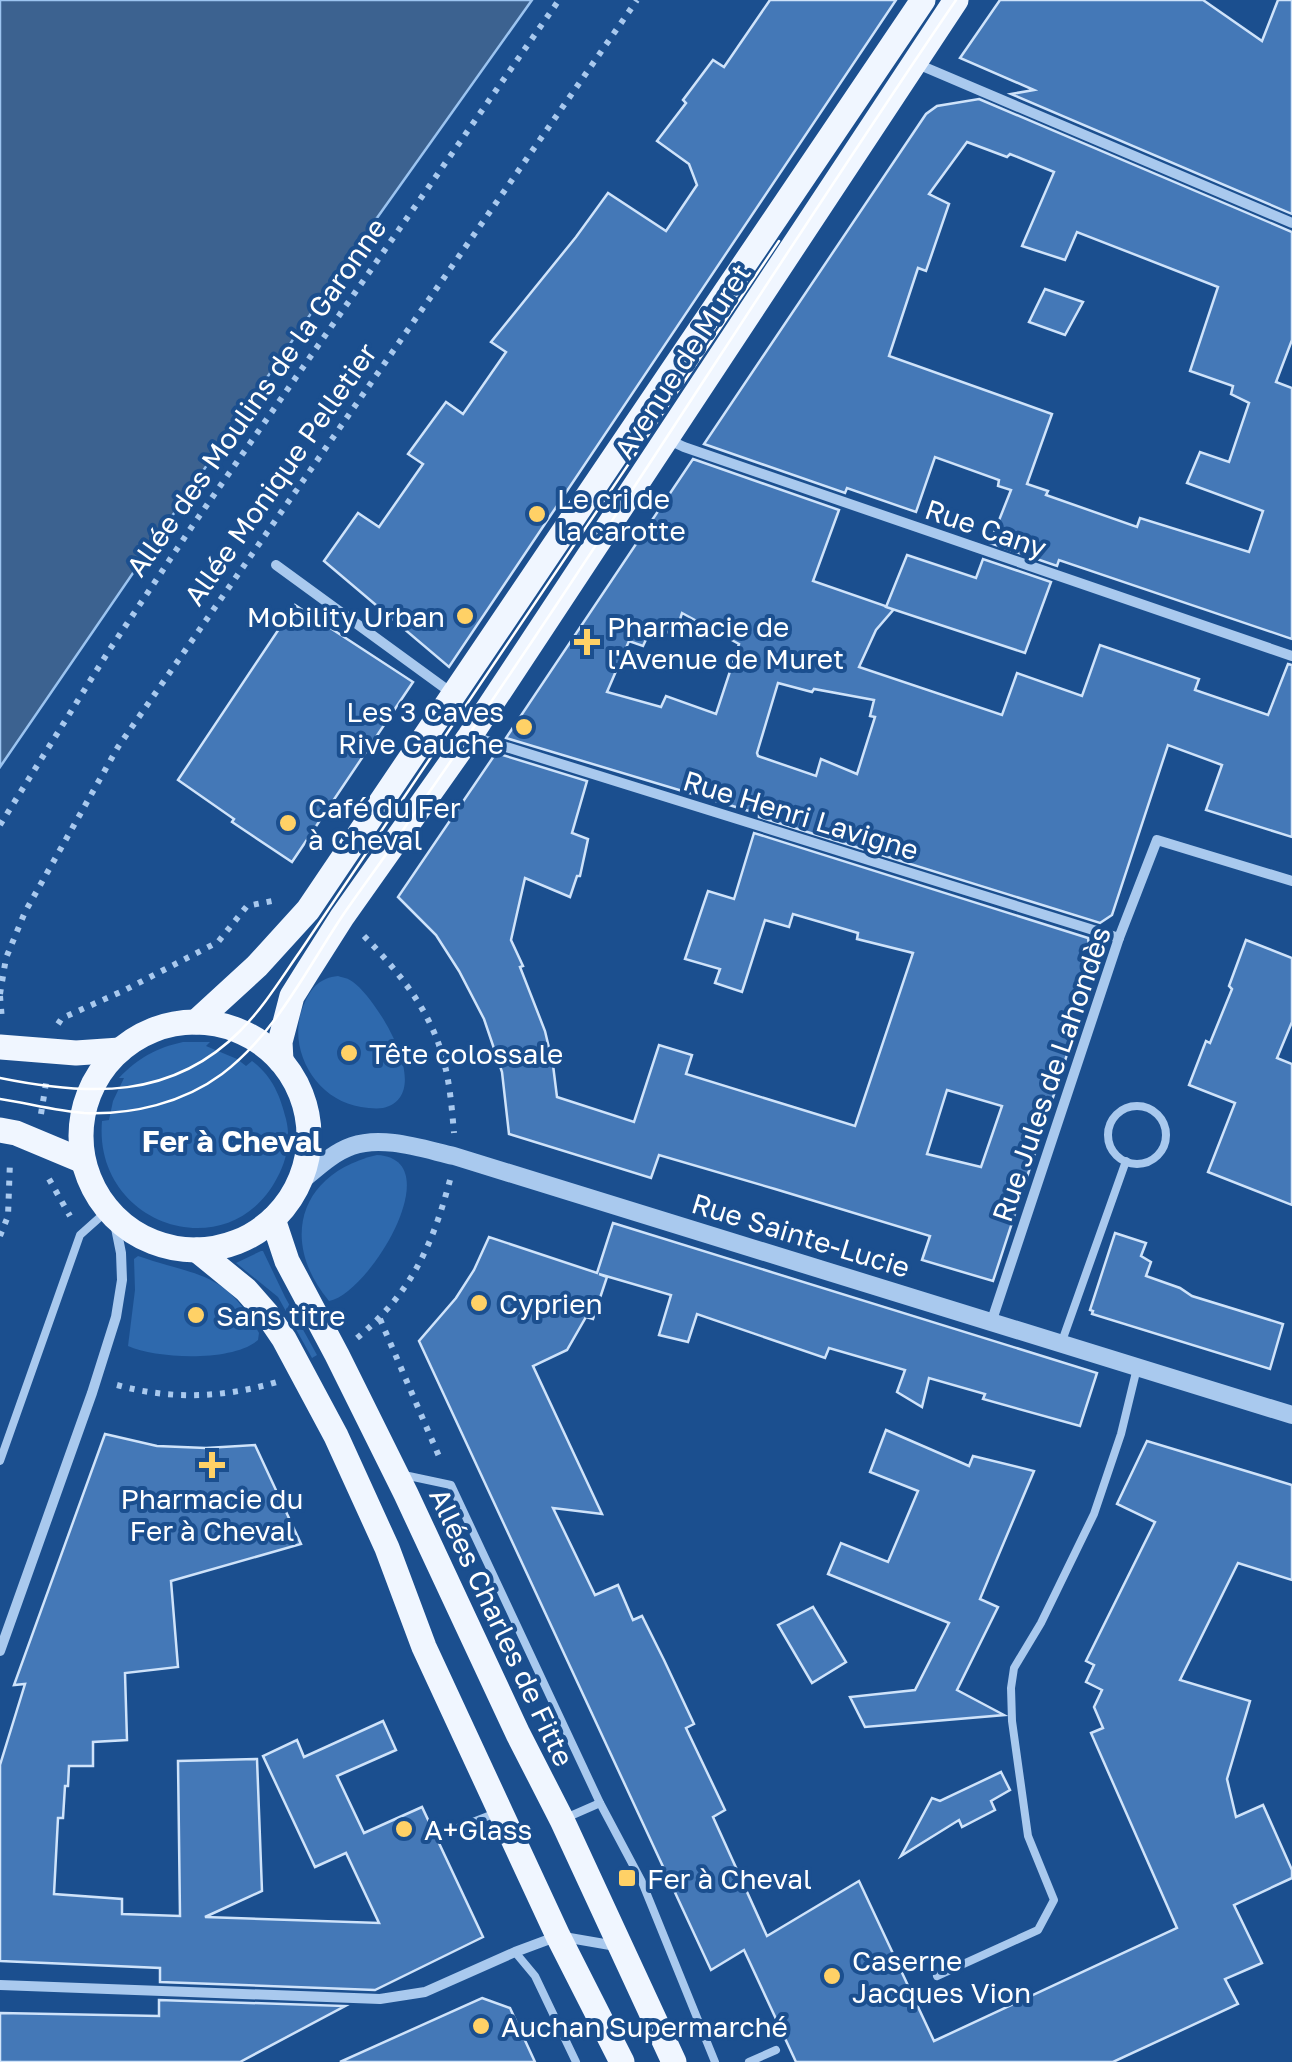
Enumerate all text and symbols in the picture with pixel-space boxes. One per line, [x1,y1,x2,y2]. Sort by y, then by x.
street label: Allée des Moulins de la Garonne [119,211,393,583]
street label: Avenue de Muret [607,257,757,465]
street label: Allée Monique Pelletier [177,337,383,611]
place label: Le cri de la carotte [557,482,686,547]
street label: Rue Cany [921,492,1051,564]
marker: Le cri de la carotte [526,503,548,525]
place label: Mobility Urban [247,600,445,633]
marker: Mobility Urban [454,605,476,627]
place label: Pharmacie de l'Avenue de Muret [607,610,844,675]
marker: Pharmacie de l'Avenue de Muret [576,631,598,653]
place label: Les 3 Caves Rive Gauche [338,695,504,760]
marker: Les 3 Caves Rive Gauche [513,716,535,738]
street label: Rue Henri Lavigne [679,764,923,866]
place label: Café du Fer à Cheval [308,791,461,856]
marker: Café du Fer à Cheval [277,812,299,834]
street label: Rue Jules de Lahondès [985,922,1117,1226]
place label: Tête colossale [369,1037,563,1070]
marker: Tête colossale [338,1042,360,1064]
district label: Fer à Cheval [142,1123,322,1159]
street label: Rue Sainte-Lucie [688,1186,914,1284]
place label: Cyprien [499,1287,603,1320]
marker: Cyprien [468,1292,490,1314]
place label: Sans titre [216,1299,346,1332]
marker: Sans titre [185,1304,207,1326]
marker: Pharmacie du Fer à Cheval [201,1454,223,1476]
place label: Pharmacie du Fer à Cheval [120,1482,304,1547]
street label: Allées Charles de Fitte [423,1483,581,1771]
place label: A+Glass [424,1813,532,1846]
marker: A+Glass [393,1818,415,1840]
place label: Fer à Cheval [647,1862,812,1895]
marker: Fer à Cheval [616,1867,638,1889]
place label: Caserne Jacques Vion [852,1944,1031,2009]
marker: Caserne Jacques Vion [821,1965,843,1987]
place label: Auchan Supermarché [501,2010,788,2043]
marker: Auchan Supermarché [470,2015,492,2037]

